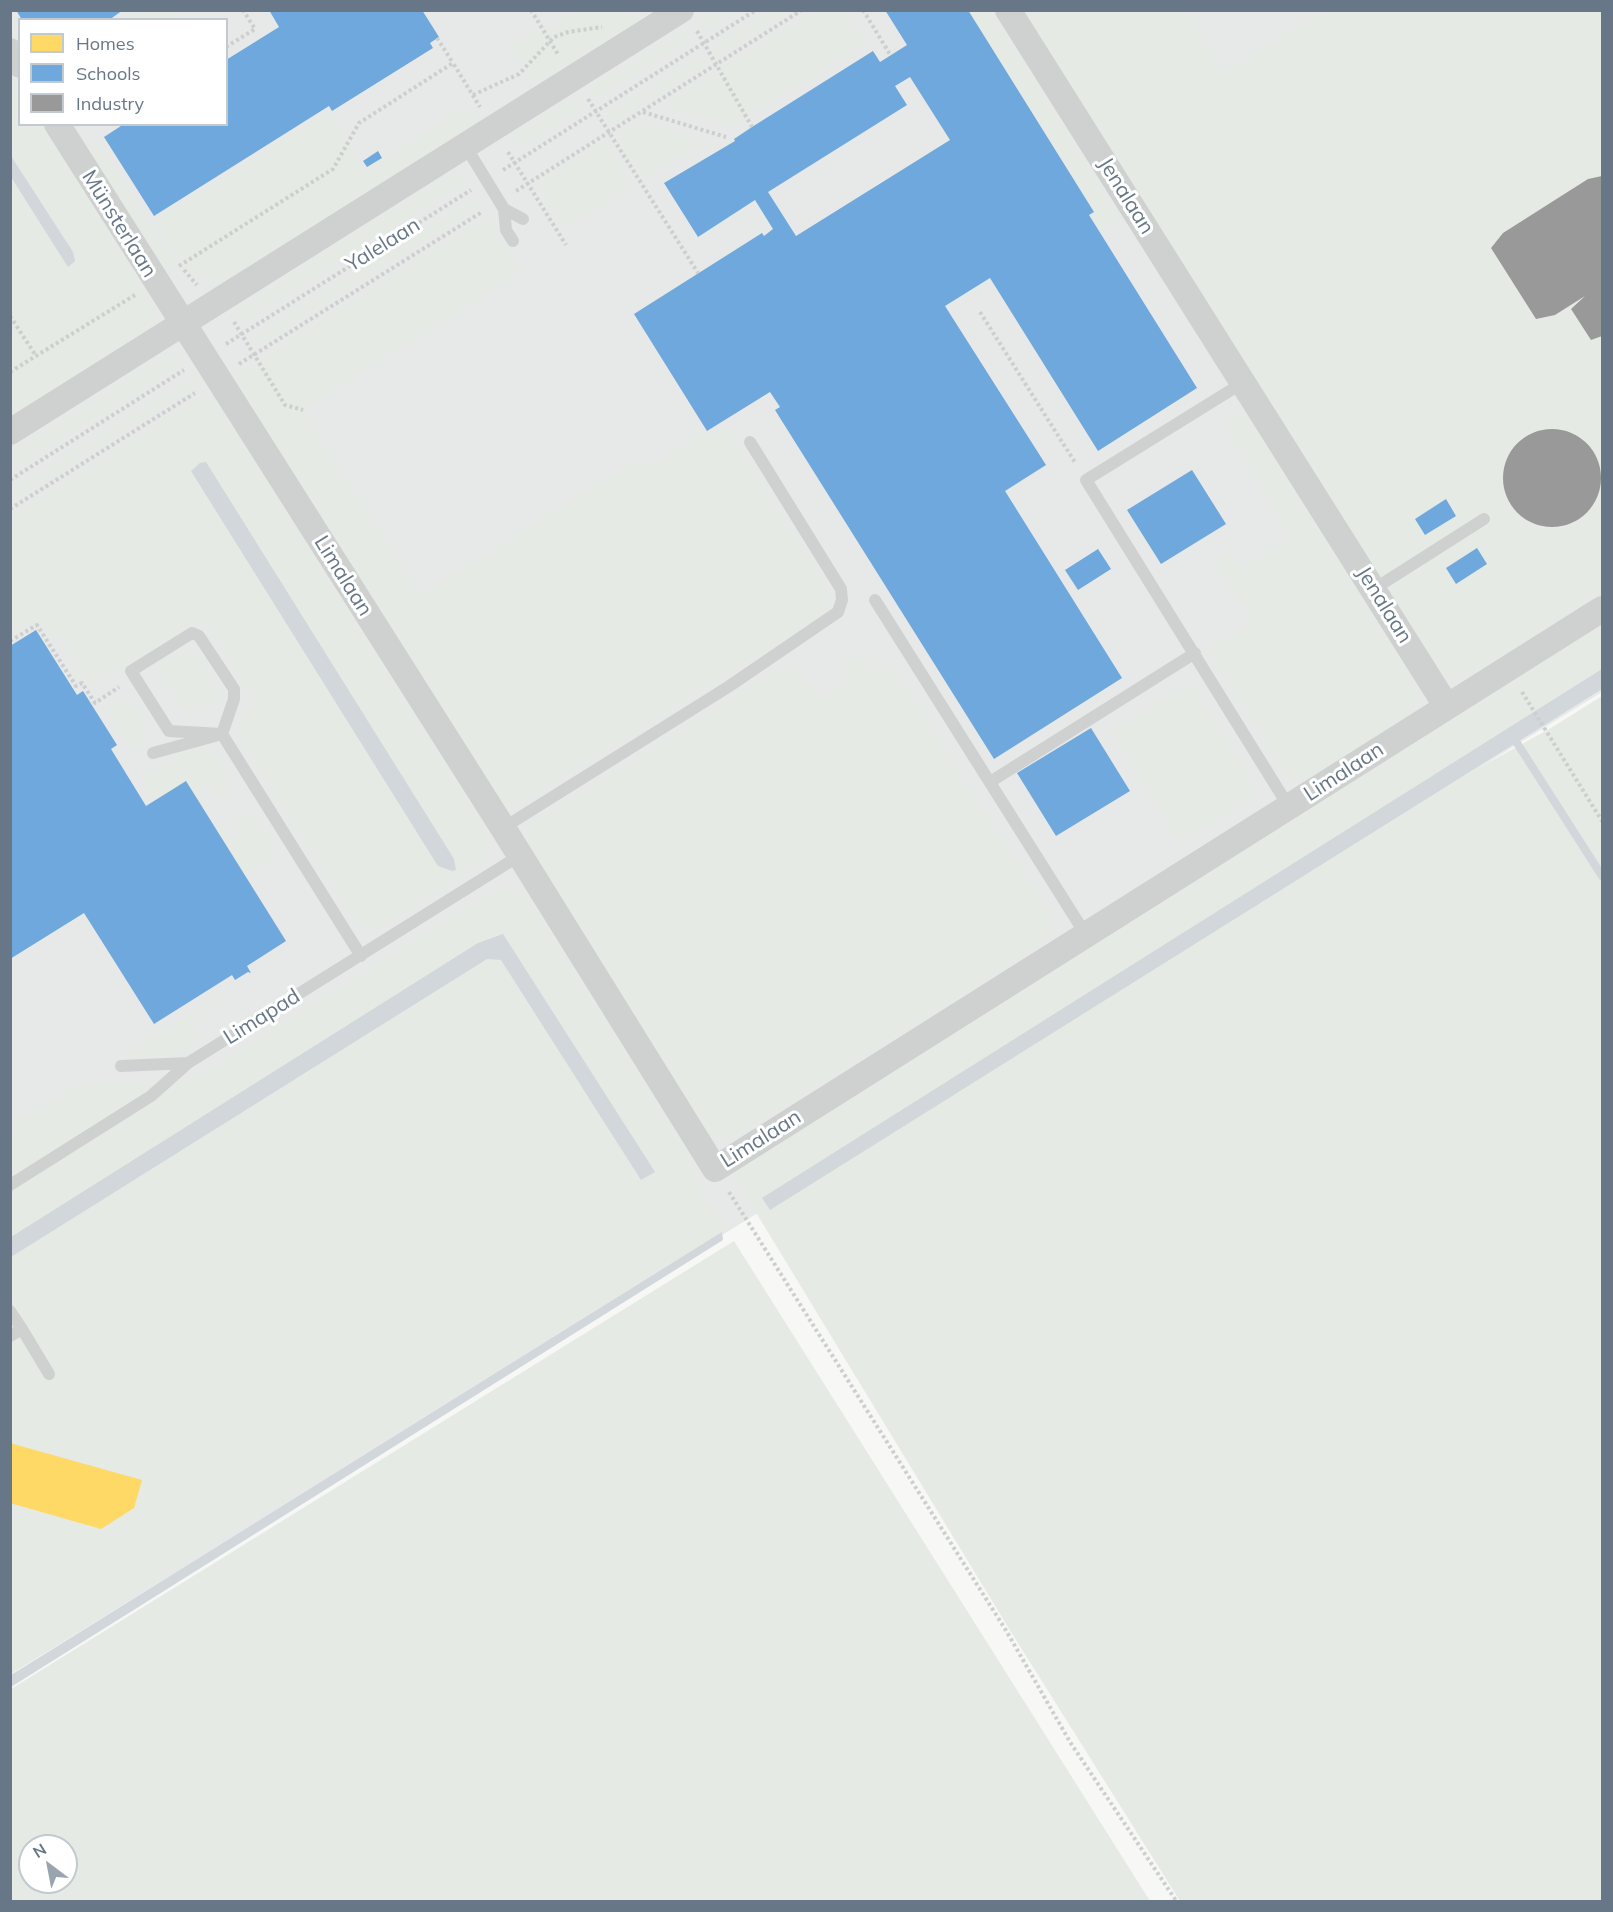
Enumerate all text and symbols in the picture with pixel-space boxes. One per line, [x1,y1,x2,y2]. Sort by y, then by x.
legend [18,18,228,126]
text: Homes [76,32,135,55]
text: Schools [76,62,140,85]
text: Industry [76,92,144,115]
street label: Jenalaan [1093,153,1159,239]
street label: Münsterlaan [76,166,162,282]
street label: Yalelaan [341,212,425,278]
street label: Limalaan [308,531,378,621]
street label: Jenalaan [1351,562,1417,648]
street label: Limalaan [1299,737,1389,807]
street label: Limapad [219,984,305,1050]
street label: Limalaan [716,1104,806,1174]
north arrow [18,1834,78,1894]
text: N [29,1839,50,1862]

